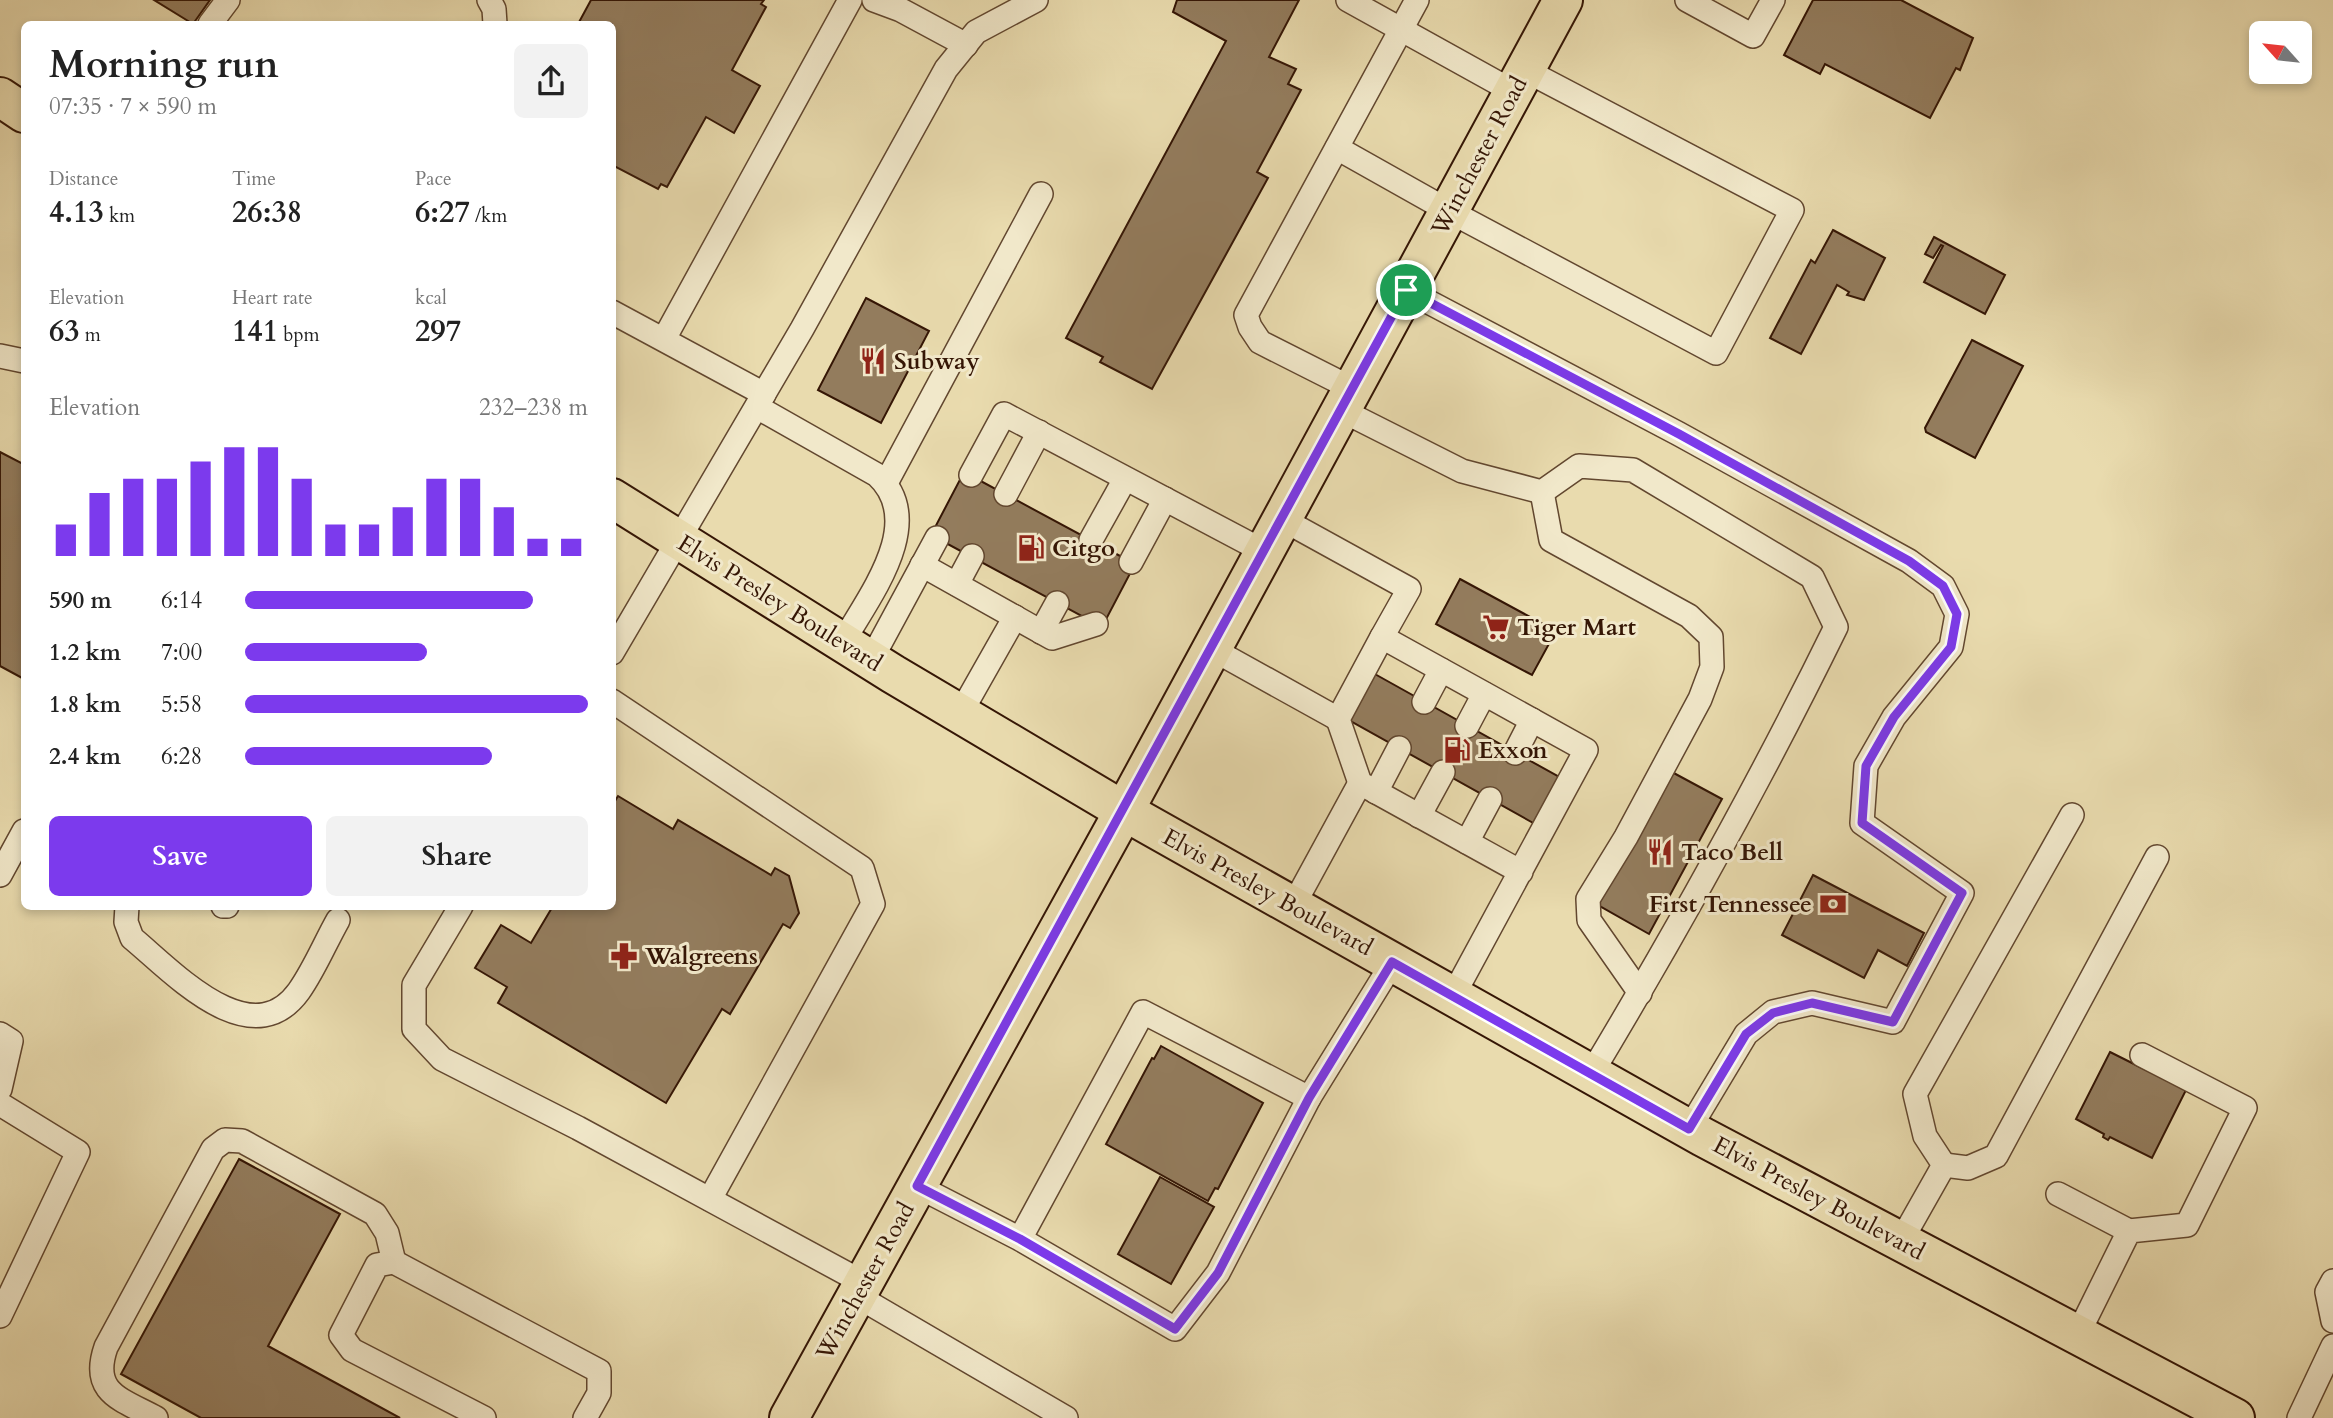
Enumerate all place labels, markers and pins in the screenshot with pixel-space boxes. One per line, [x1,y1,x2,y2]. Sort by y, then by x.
pin [1376,260,1436,320]
place label: Subway [894,345,980,378]
restaurant icon: Subway [858,346,888,376]
place label: Citgo [1052,532,1115,565]
fuel station icon: Citgo [1016,533,1046,563]
place label: Tiger Mart [1517,611,1636,644]
supermarket icon: Tiger Mart [1481,612,1511,642]
place label: Exxon [1478,734,1548,767]
fuel station icon: Exxon [1442,735,1472,765]
place label: Taco Bell [1681,836,1783,869]
restaurant icon: Taco Bell [1645,837,1675,867]
place label: First Tennessee [1649,888,1812,921]
bank icon: First Tennessee [1818,889,1848,919]
place label: Walgreens [644,940,758,973]
pharmacy icon: Walgreens [609,941,639,971]

